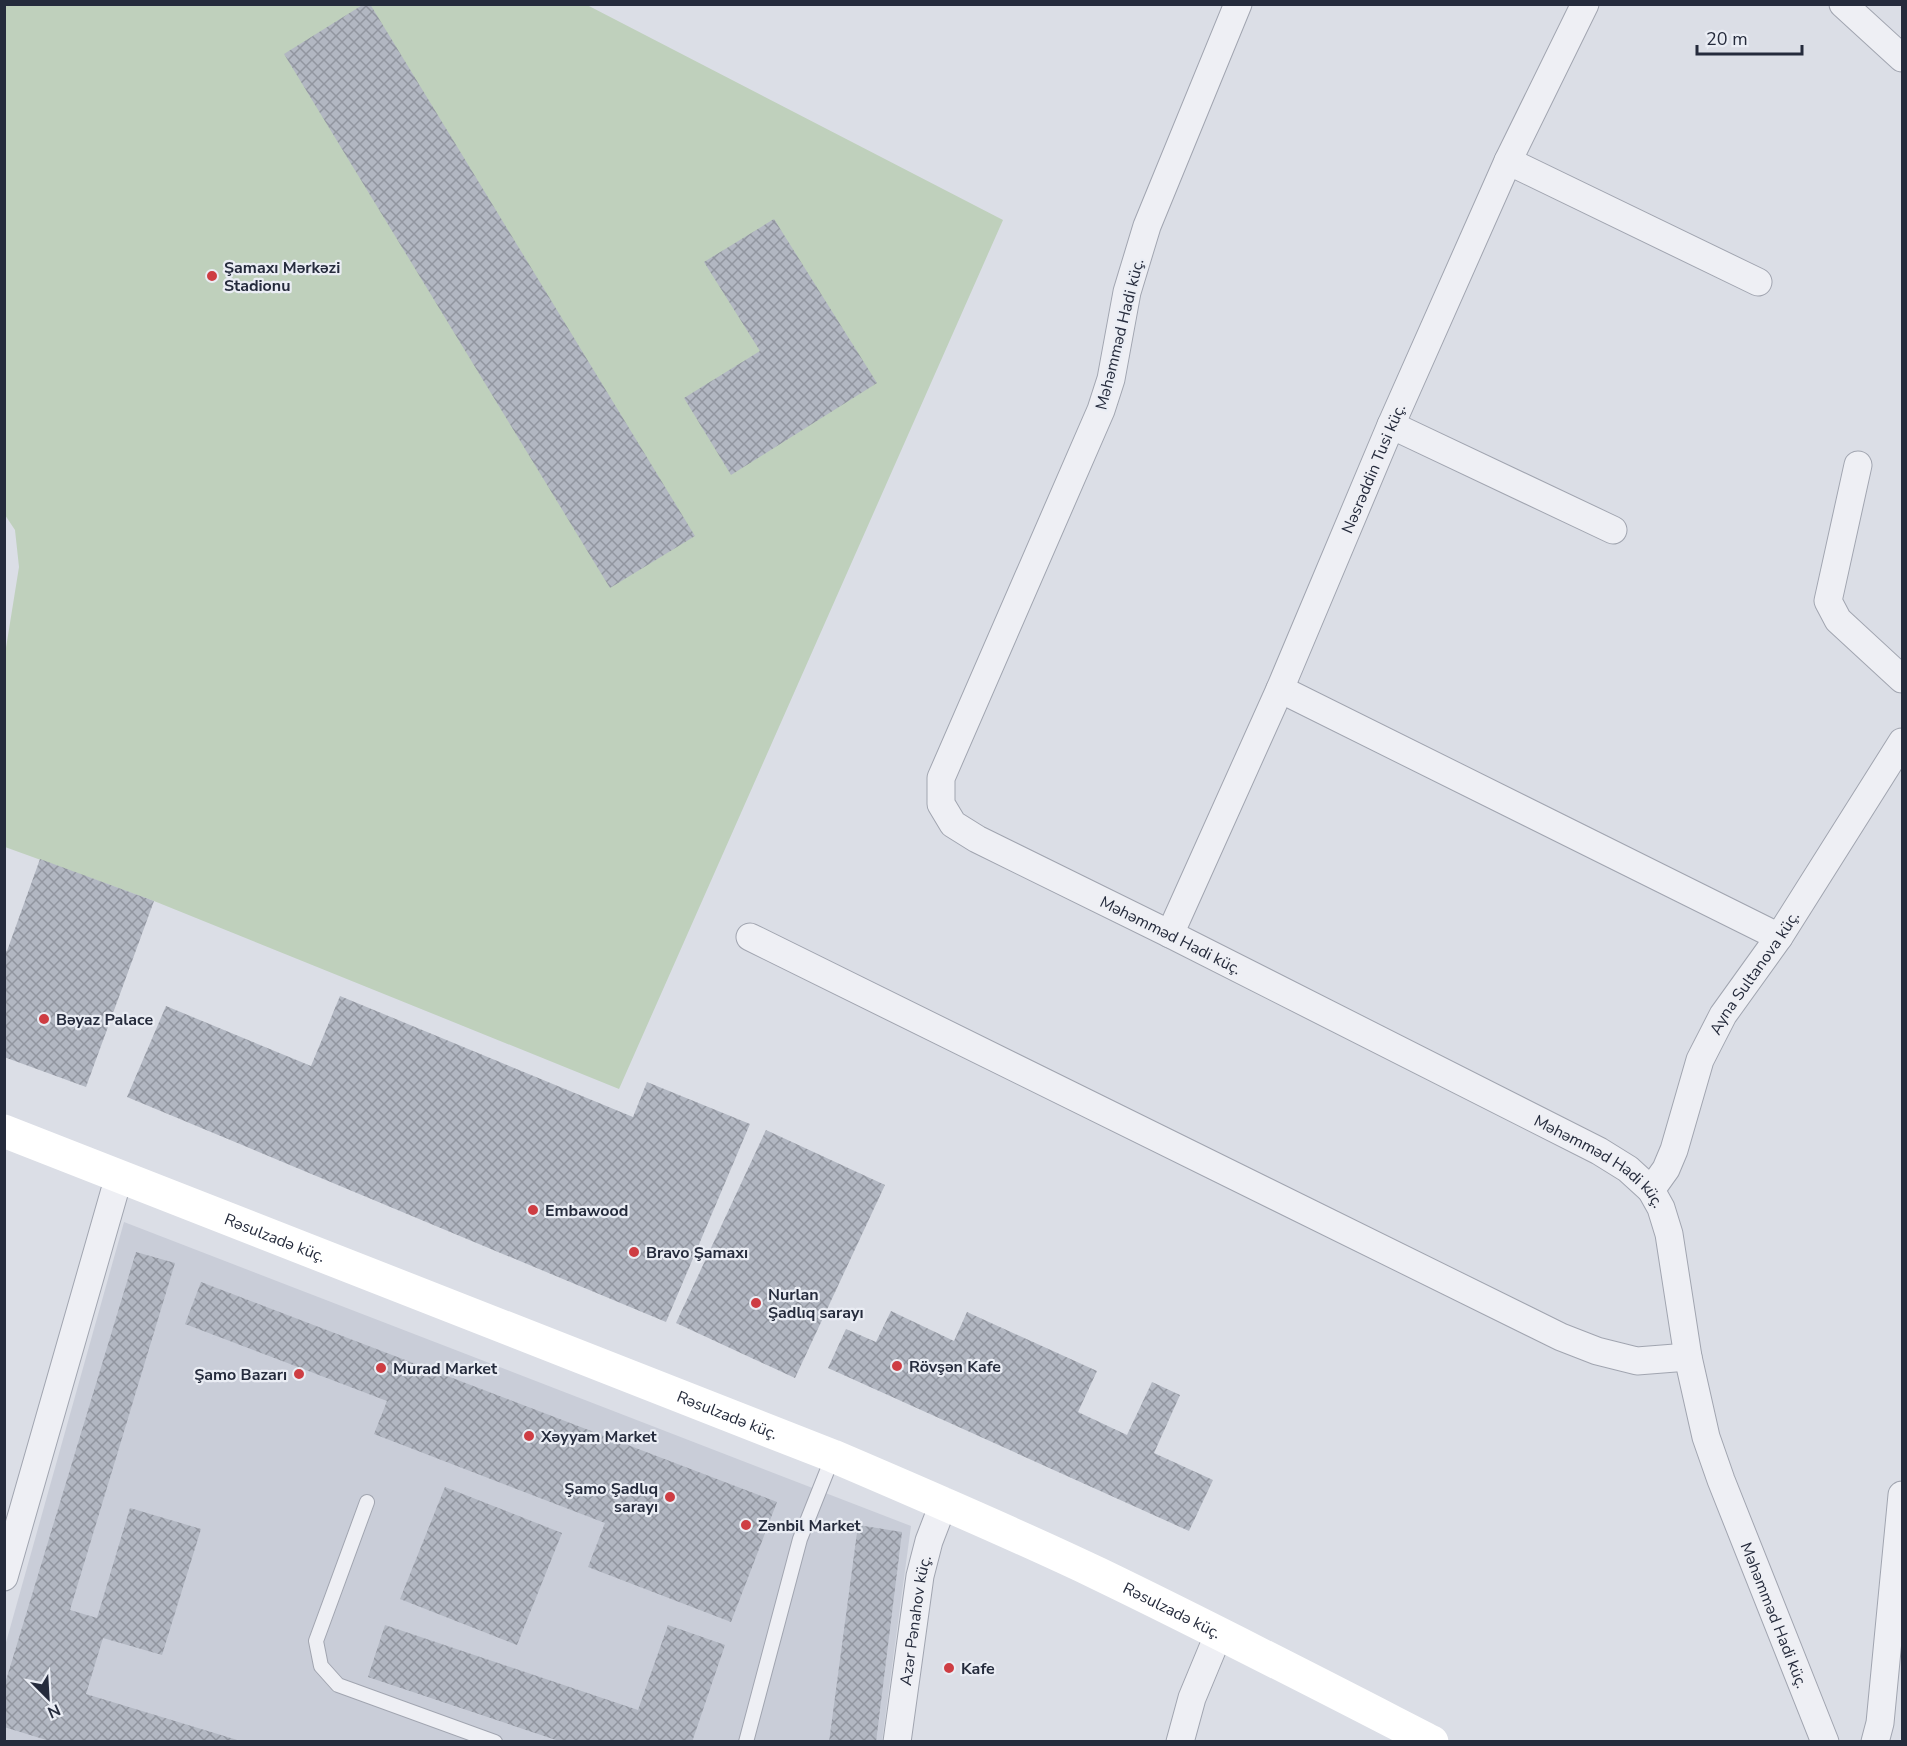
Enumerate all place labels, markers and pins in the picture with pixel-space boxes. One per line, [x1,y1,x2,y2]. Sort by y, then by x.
place label: Şamaxı Mərkəzi Stadionu [224,257,340,297]
marker: Şamaxı Mərkəzi Stadionu [205,269,219,283]
place label: Bəyaz Palace [56,1009,154,1031]
marker: Bəyaz Palace [37,1012,51,1026]
place label: Embawood [545,1200,628,1222]
marker: Embawood [526,1203,540,1217]
place label: Bravo Şamaxı [646,1242,748,1264]
marker: Bravo Şamaxı [627,1245,641,1259]
place label: Nurlan Şadlıq sarayı [768,1284,863,1324]
marker: Nurlan Şadlıq sarayı [749,1296,763,1310]
place label: Rövşən Kafe [909,1356,1001,1378]
place label: Murad Market [393,1358,498,1380]
marker: Rövşən Kafe [890,1359,904,1373]
marker: Murad Market [374,1361,388,1375]
place label: Şamo Bazarı [194,1364,287,1386]
marker: Şamo Bazarı [292,1367,306,1381]
place label: Xəyyam Market [540,1426,658,1448]
marker: Xəyyam Market [522,1429,536,1443]
place label: Şamo Şadlıq sarayı [564,1478,658,1518]
marker: Şamo Şadlıq sarayı [663,1490,677,1504]
place label: Zənbil Market [758,1515,862,1537]
marker: Zənbil Market [739,1518,753,1532]
place label: Kafe [961,1658,995,1680]
marker: Kafe [942,1661,956,1675]

